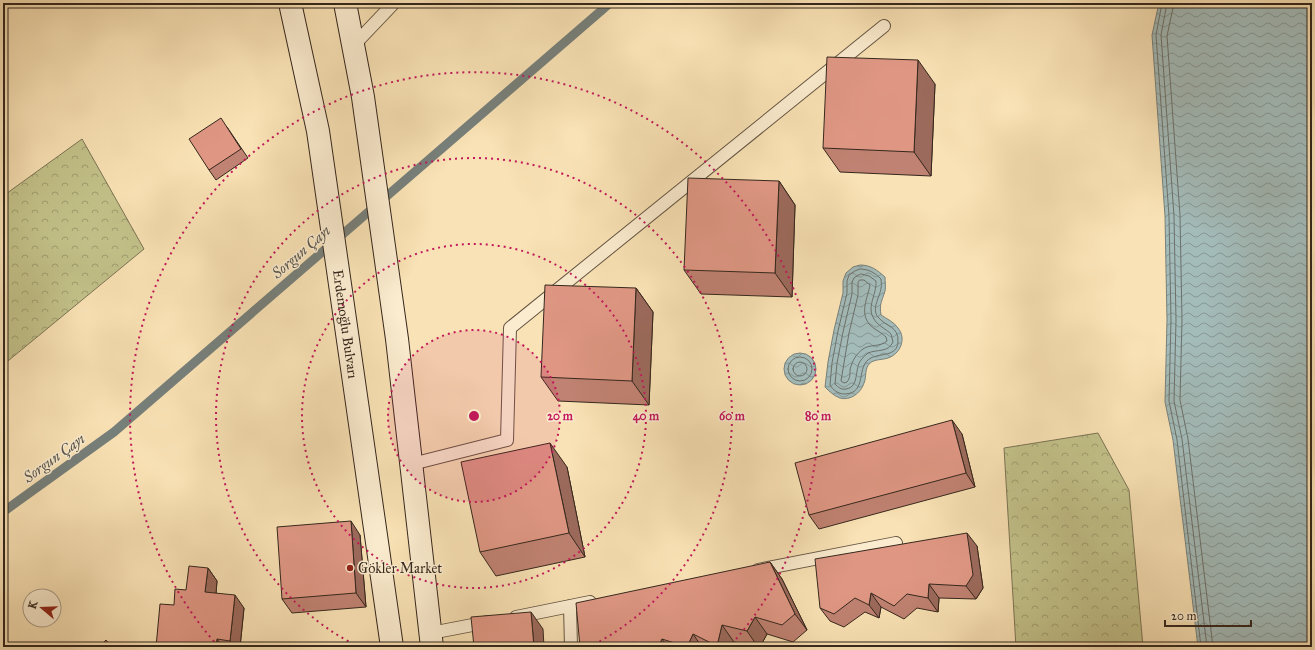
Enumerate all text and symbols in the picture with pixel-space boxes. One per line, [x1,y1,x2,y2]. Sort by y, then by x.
water label: Sorgun Çayı [267,221,334,283]
street label: Erdemoğlu Bulvarı [329,269,361,380]
centre of rings [467,409,481,423]
text: 20 m [547,409,574,423]
text: 40 m [633,409,660,424]
text: 60 m [719,409,746,423]
text: 80 m [805,409,832,423]
water label: Sorgun Çayı [19,429,89,487]
place label: Gökler Market [358,560,442,577]
marker: Gökler Market [345,563,355,573]
north arrow [22,588,62,628]
text: K [26,598,41,611]
scale bar [1165,602,1251,628]
text: 20 m [1171,609,1197,623]

